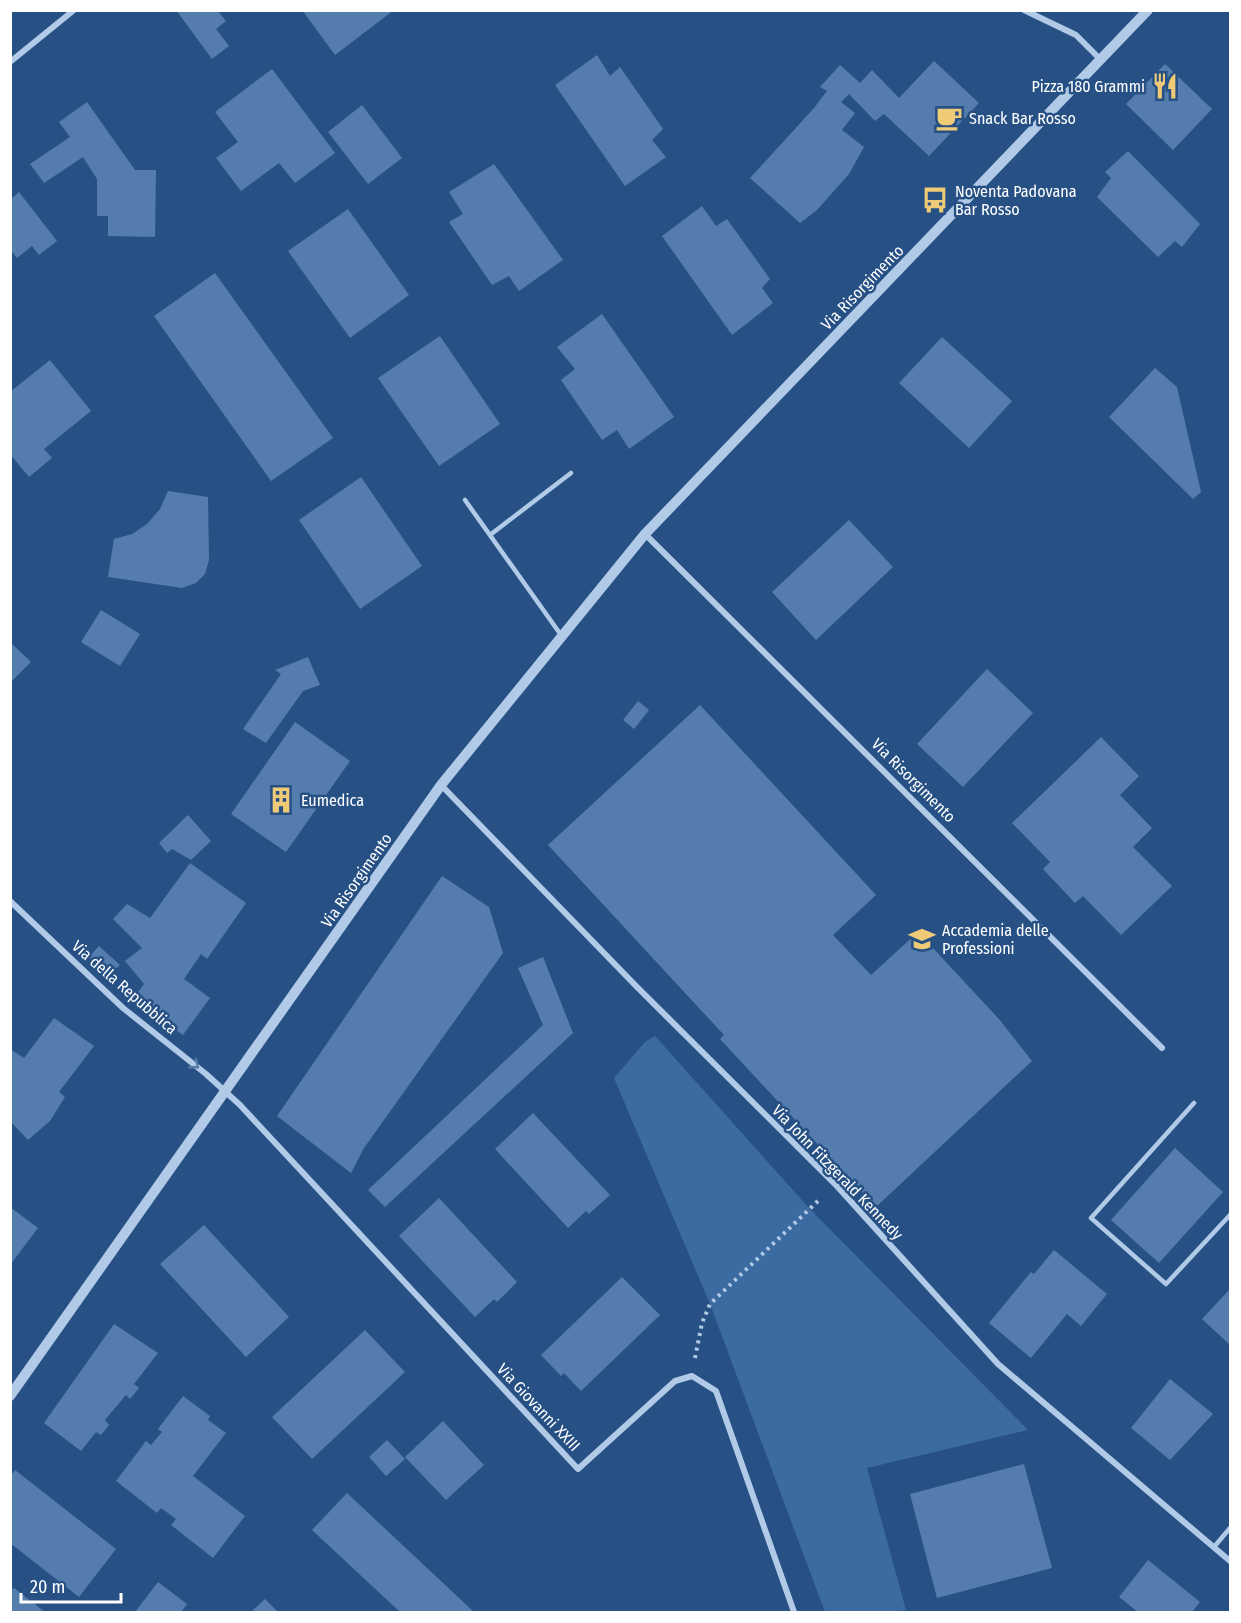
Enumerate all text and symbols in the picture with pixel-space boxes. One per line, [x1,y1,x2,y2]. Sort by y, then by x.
restaurant icon: Pizza 180 Grammi [1150,71,1180,101]
place label: Pizza 180 Grammi [1031,77,1145,96]
cafe icon: Snack Bar Rosso [934,103,964,133]
place label: Snack Bar Rosso [969,109,1076,128]
place label: Noventa Padovana Bar Rosso [955,182,1077,219]
bus stop icon: Noventa Padovana Bar Rosso [920,185,950,215]
street label: Via Risorgimento [817,241,908,334]
street label: Via Risorgimento [868,734,960,826]
building icon: Eumedica [266,785,296,815]
place label: Eumedica [301,791,364,810]
street label: Via Risorgimento [317,829,396,931]
place label: Accademia delle Professioni [942,921,1049,958]
school or university icon: Accademia delle Professioni [907,924,937,954]
street label: Via della Repubblica [68,936,181,1038]
one-way arrow [188,1058,199,1069]
street label: Via John Fitzgerald Kennedy [768,1101,908,1244]
street label: Via Giovanni XXIII [493,1360,584,1455]
scale bar [21,1566,122,1604]
text: 20 m [30,1576,65,1598]

